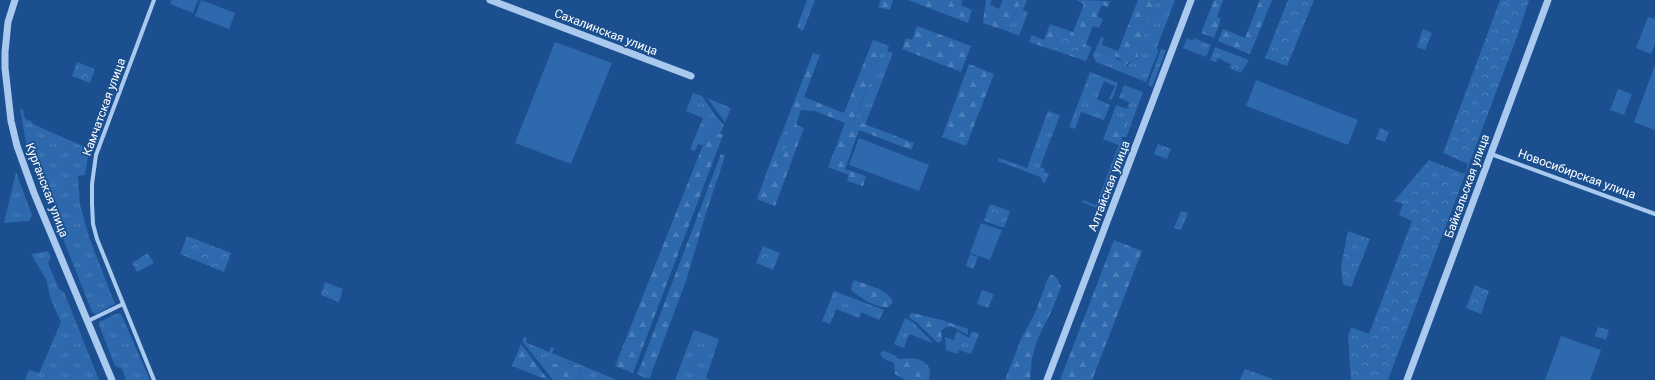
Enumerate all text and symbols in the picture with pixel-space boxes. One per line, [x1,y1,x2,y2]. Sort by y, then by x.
street label: Сахалинская улица [552,6,660,58]
street label: Камчатская улица [80,56,128,158]
street label: Байкальская улица [1442,132,1492,240]
street label: Алтайская улица [1085,139,1133,233]
street label: Курганская улица [23,141,71,239]
street label: Новосибирская улица [1516,146,1638,202]

